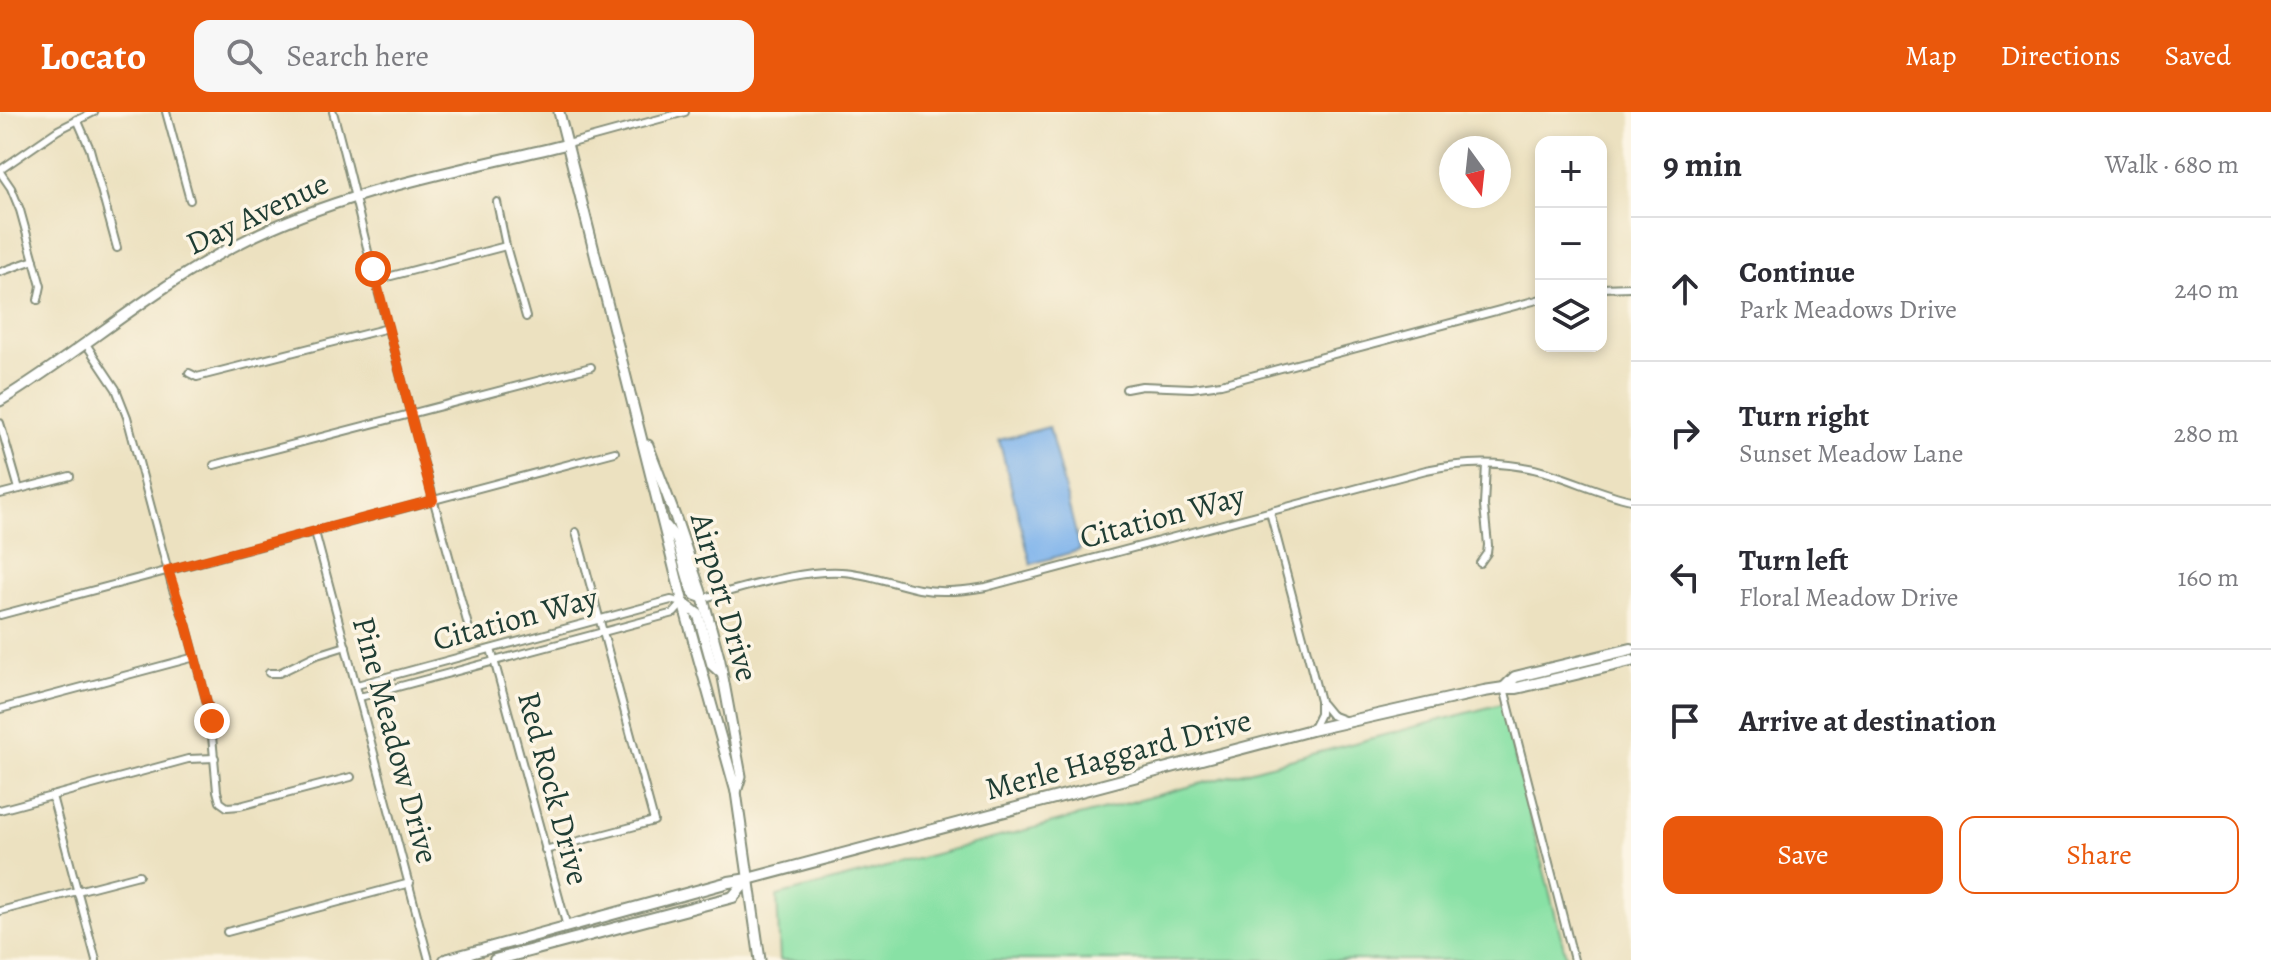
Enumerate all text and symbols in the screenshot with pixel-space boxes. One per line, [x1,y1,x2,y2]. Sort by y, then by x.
search box [194,20,754,92]
text: Locato [40,30,146,82]
icon: search [222,34,266,78]
text: Search here [286,36,429,76]
text: Map [1905,37,1956,75]
text: Directions [2000,37,2121,75]
text: Saved [2165,37,2231,75]
north arrow [1439,136,1511,208]
map controls [1535,136,1607,352]
button: + [1535,136,1607,208]
text: 9 min [1663,141,1742,188]
text: Walk · 680 m [2105,147,2239,182]
street label: Day Avenue [178,161,336,265]
button: − [1535,208,1607,280]
route start [355,251,391,287]
text: Continue [1739,252,1855,292]
icon: ahead [1663,267,1707,311]
text: 240 m [2174,272,2239,307]
button: layers [1535,280,1607,352]
text: Park Meadows Drive [1739,292,1957,327]
text: Turn right [1739,396,1869,436]
icon: right [1663,411,1707,455]
text: 280 m [2173,416,2239,451]
text: Sunset Meadow Lane [1739,436,1963,471]
street label: Citation Way [1075,473,1250,559]
street label: Airport Drive [680,507,770,686]
text: Turn left [1739,540,1848,580]
icon: left [1663,555,1707,599]
text: 160 m [2177,560,2239,595]
street label: Citation Way [428,575,603,661]
text: Floral Meadow Drive [1739,580,1959,615]
street label: Pine Meadow Drive [342,612,450,868]
street label: Red Rock Drive [507,686,601,890]
street label: Merle Haggard Drive [980,697,1256,811]
icon: arrive [1663,699,1707,743]
text: Arrive at destination [1739,701,1996,741]
route end [194,703,230,739]
button: Save [1663,816,1943,894]
button: Share [1959,816,2239,894]

